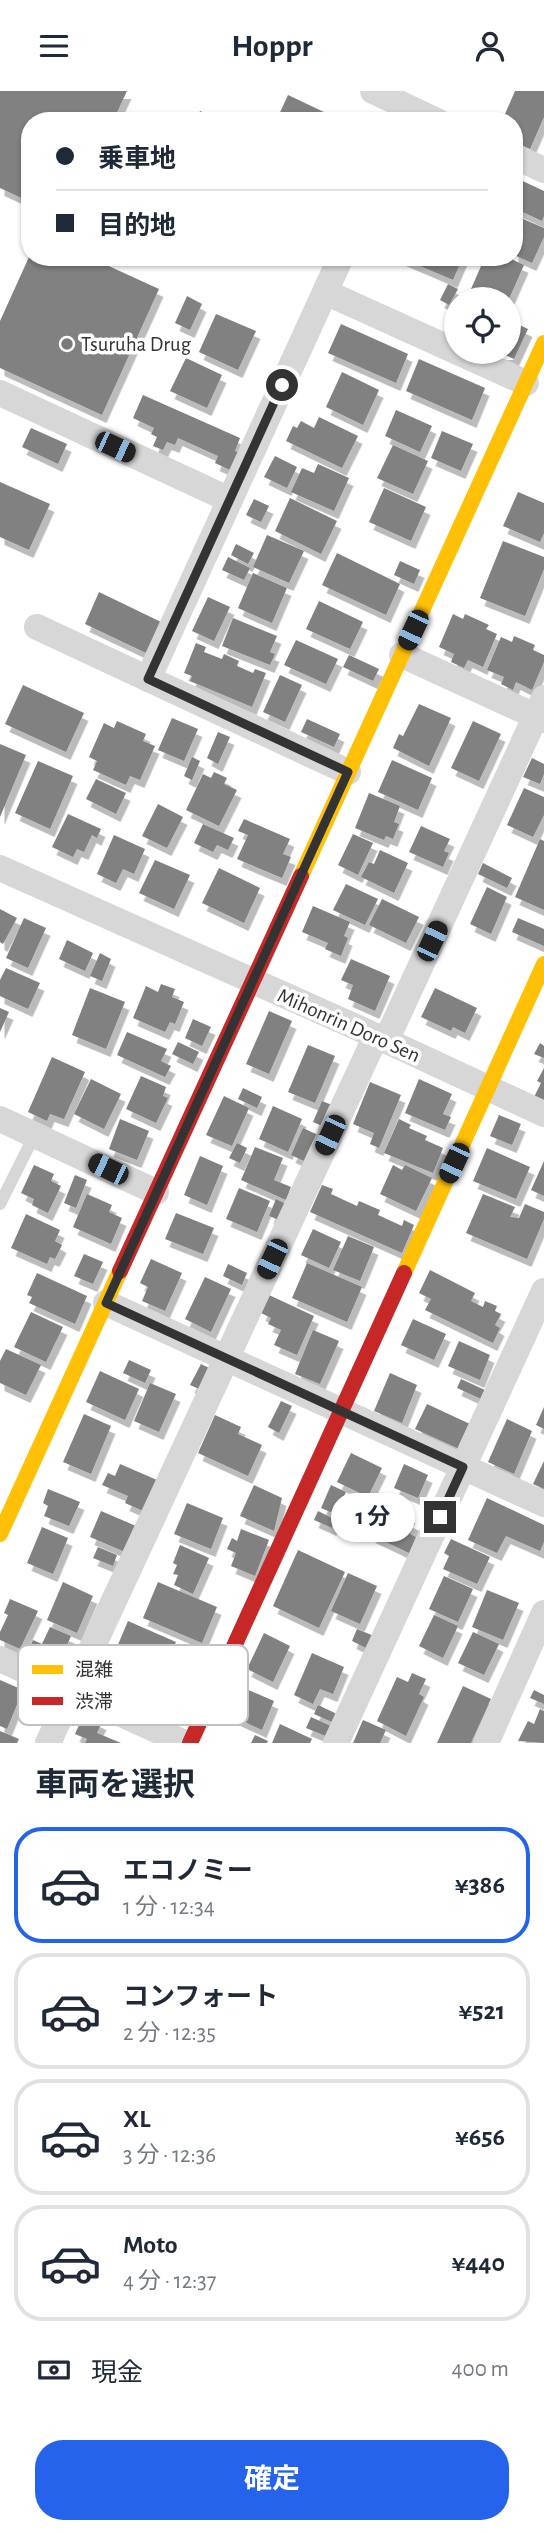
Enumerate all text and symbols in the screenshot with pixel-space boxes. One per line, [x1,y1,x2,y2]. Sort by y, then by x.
icon: menu [35,27,73,65]
icon: person [471,27,509,65]
text: Hoppr [231,30,313,62]
text: 乗車地 [98,146,176,172]
text: 目的地 [98,213,176,239]
map controls [444,287,521,364]
button: locate [444,287,521,364]
place label: Tsuruha Drug [81,334,192,355]
marker: Tsuruha Drug [59,336,75,352]
route start [266,369,298,401]
car [92,429,139,465]
car [395,607,432,653]
car [414,918,451,964]
street label: Mihonrin Doro Sen [274,985,423,1066]
car [312,1112,349,1158]
car [436,1140,473,1186]
car [85,1150,132,1188]
car [254,1236,291,1282]
callout: 1 分 [332,1493,416,1541]
route end [424,1501,456,1533]
text: 1 分 [356,1506,390,1529]
legend [18,1645,248,1725]
text: 混雑 [75,1659,113,1680]
text: 渋滞 [75,1691,113,1712]
text: 車両を選択 [35,1769,195,1801]
icon: car [39,1854,102,1917]
text: エコノミー [123,1858,253,1884]
text: ¥386 [455,1872,505,1898]
text: 1 分 · 12:34 [123,1896,215,1919]
icon: car [39,1980,102,2043]
text: コンフォート [123,1984,278,2010]
text: ¥521 [458,1998,505,2024]
text: 2 分 · 12:35 [123,2022,216,2045]
icon: car [39,2106,102,2169]
text: XL [123,2106,150,2132]
text: ¥656 [455,2124,505,2150]
text: 3 分 · 12:36 [123,2144,216,2167]
icon: car [39,2232,102,2295]
text: Moto [123,2232,178,2258]
text: ¥440 [452,2250,505,2276]
text: 4 分 · 12:37 [123,2270,216,2293]
icon: cash [35,2351,73,2389]
text: 400 m [451,2358,509,2381]
text: 現金 [91,2360,143,2386]
button: 確定 [35,2440,509,2520]

